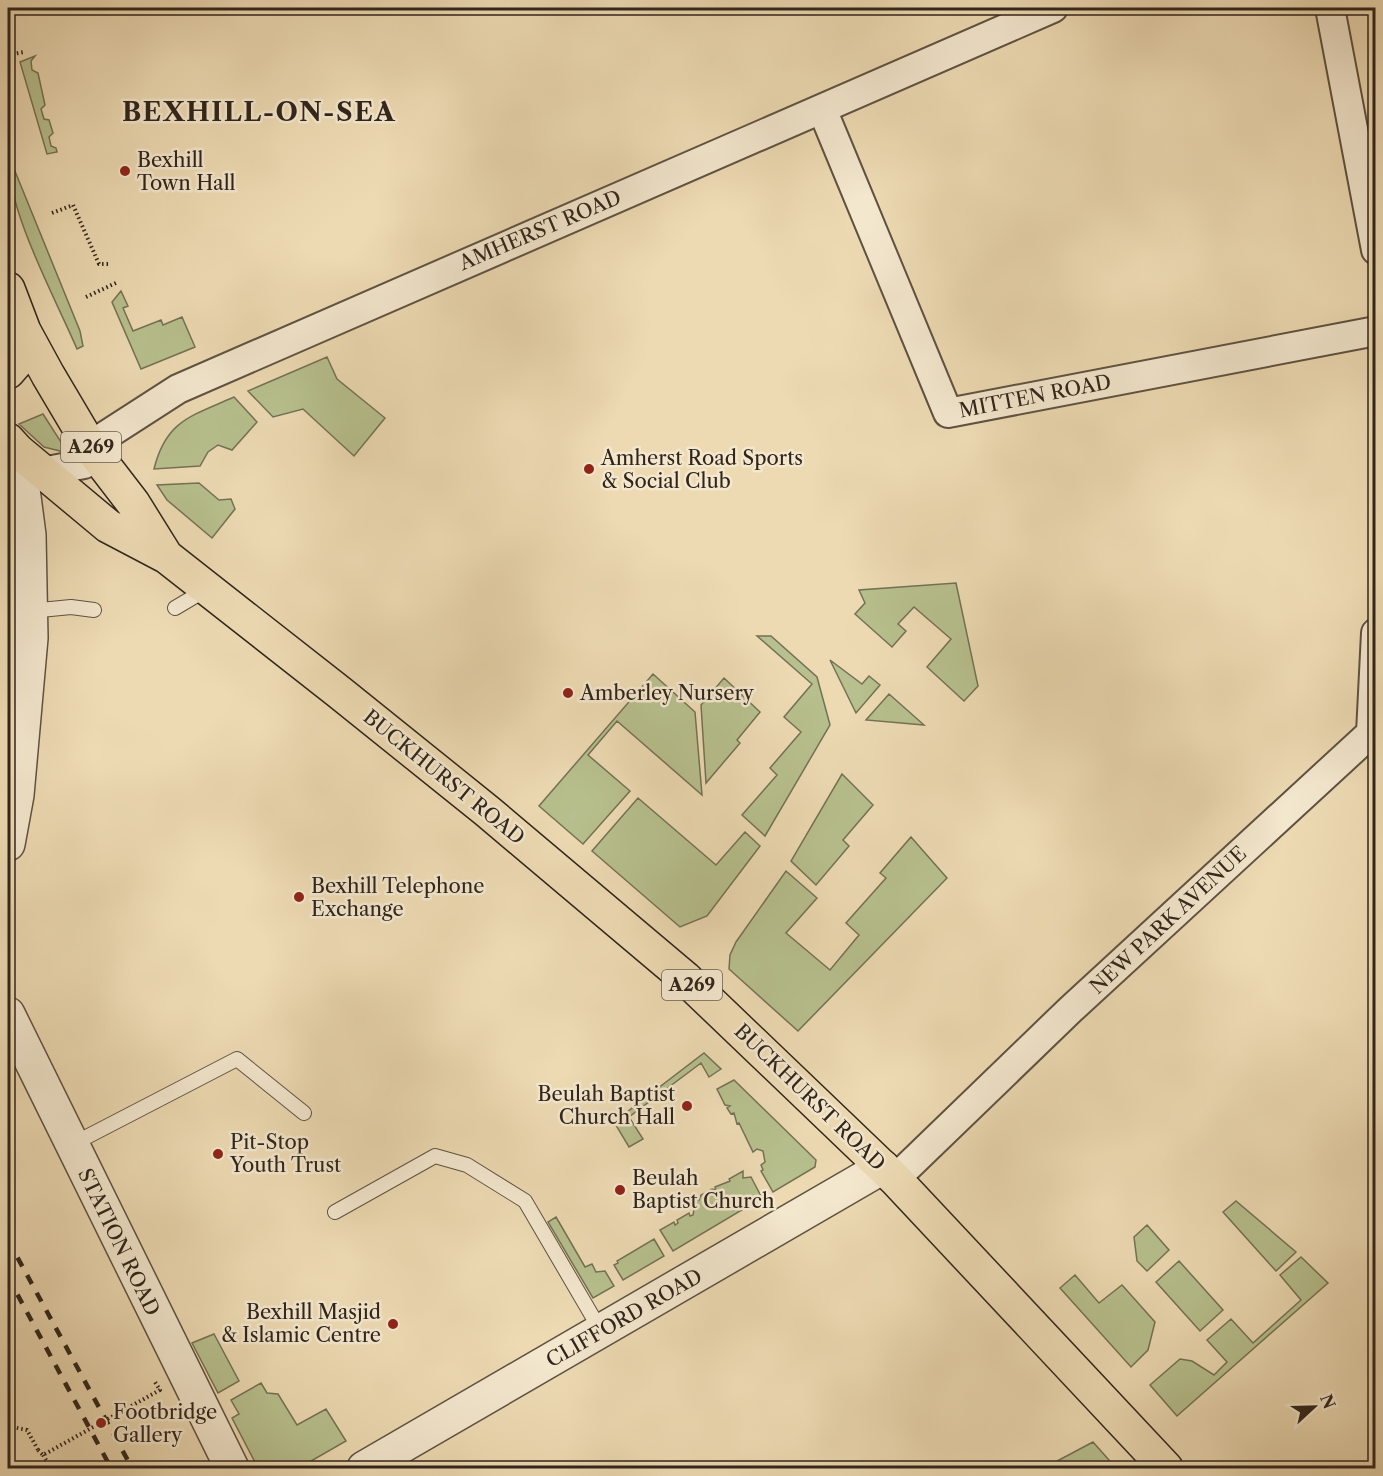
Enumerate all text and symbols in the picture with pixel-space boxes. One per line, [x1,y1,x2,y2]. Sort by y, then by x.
district label: BEXHILL-ON-SEA [122,96,396,128]
place label: Bexhill Town Hall [137,148,236,195]
marker: Bexhill Town Hall [118,164,132,178]
street label: AMHERST ROAD [454,185,625,275]
street label: MITTEN ROAD [957,369,1113,423]
road number: A269 [61,432,121,462]
place label: Amherst Road Sports & Social Club [600,446,803,493]
marker: Amherst Road Sports & Social Club [582,462,596,476]
place label: Amberley Nursery [579,681,755,705]
marker: Amberley Nursery [561,686,575,700]
street label: BUCKHURST ROAD [359,705,529,849]
street label: NEW PARK AVENUE [1085,841,1251,999]
place label: Bexhill Telephone Exchange [311,874,485,921]
marker: Bexhill Telephone Exchange [292,890,306,904]
road number: A269 [662,970,722,1000]
street label: BUCKHURST ROAD [730,1019,890,1175]
place label: Beulah Baptist Church Hall [538,1082,675,1129]
marker: Beulah Baptist Church Hall [680,1099,694,1113]
place label: Pit-Stop Youth Trust [229,1130,341,1177]
marker: Pit-Stop Youth Trust [211,1147,225,1161]
street label: STATION ROAD [73,1164,165,1320]
place label: Beulah Baptist Church [632,1166,775,1213]
marker: Beulah Baptist Church [613,1183,627,1197]
street label: CLIFFORD ROAD [542,1264,706,1372]
place label: Bexhill Masjid & Islamic Centre [221,1300,381,1347]
marker: Bexhill Masjid & Islamic Centre [386,1317,400,1331]
north arrow [1284,1377,1344,1437]
text: N [1316,1391,1340,1412]
place label: Footbridge Gallery [113,1400,217,1447]
marker: Footbridge Gallery [94,1416,108,1430]

